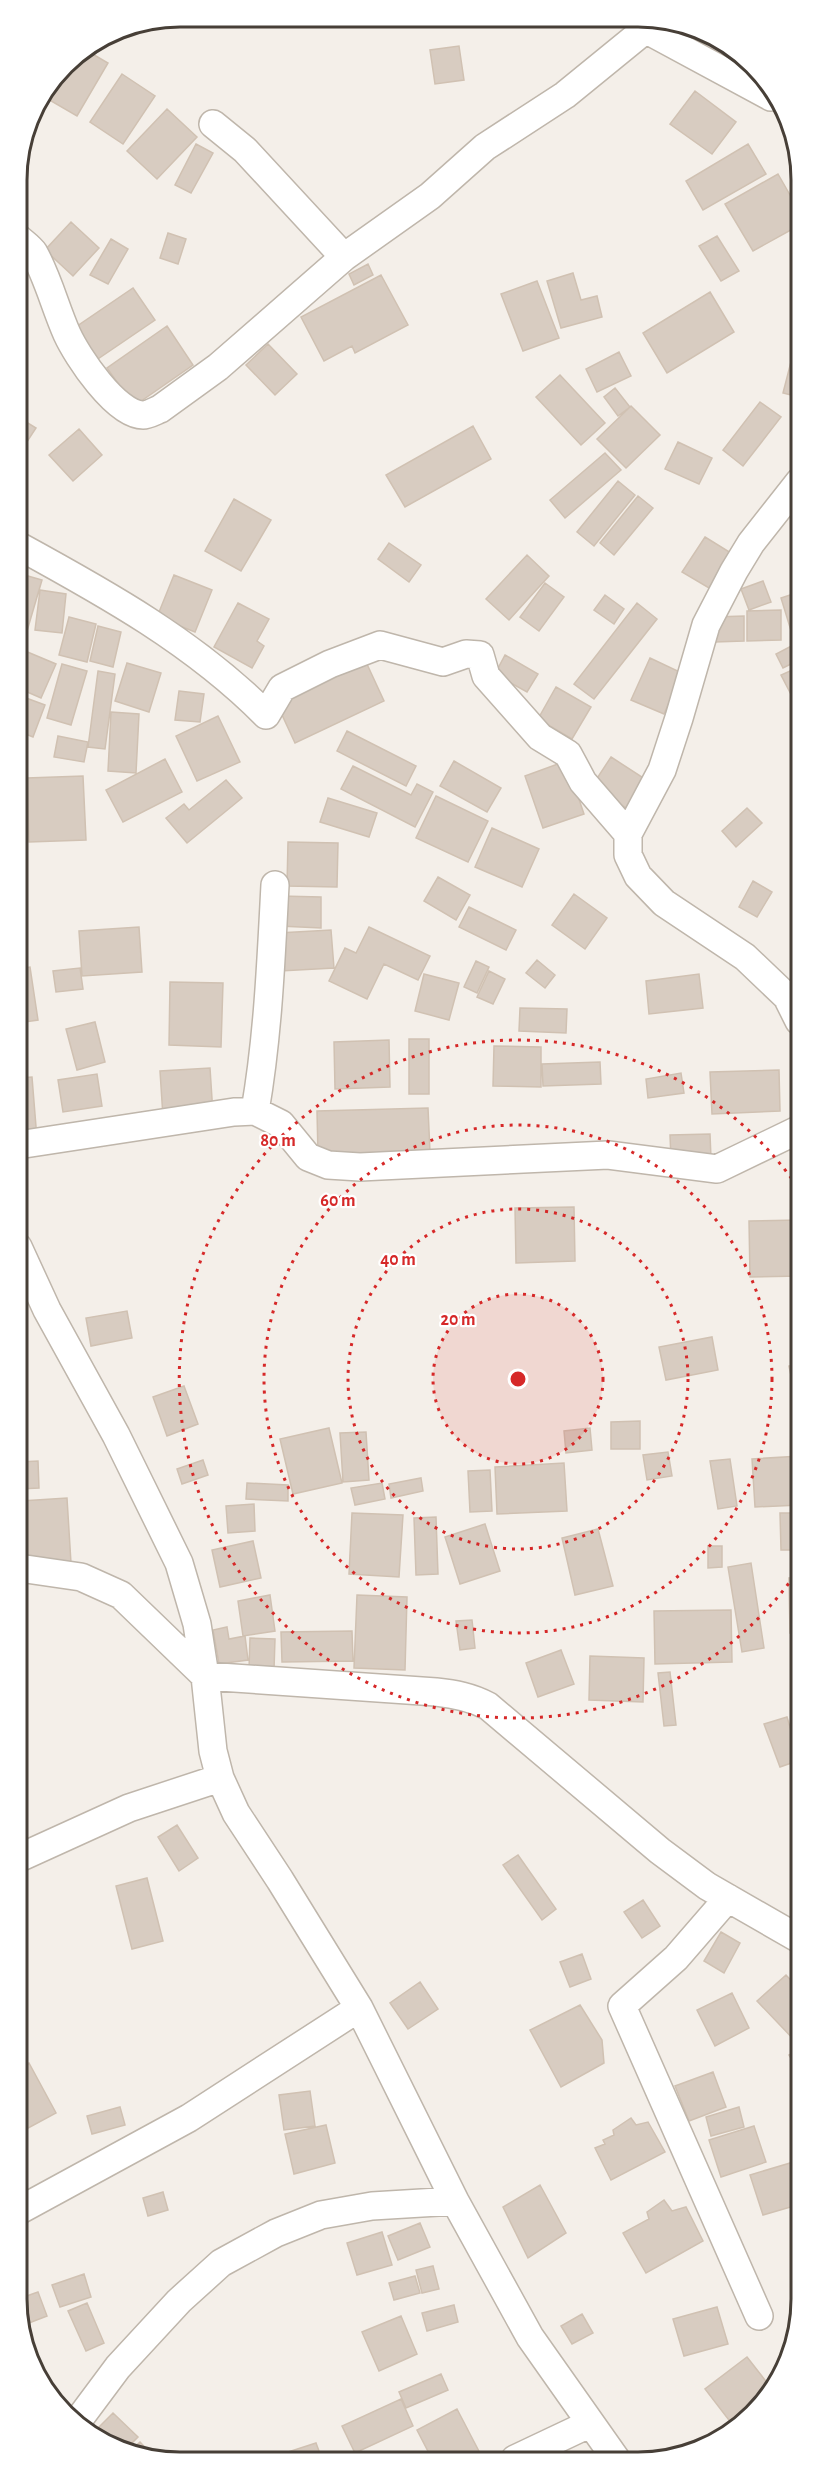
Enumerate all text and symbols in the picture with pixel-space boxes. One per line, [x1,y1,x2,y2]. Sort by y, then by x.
text: 80 m [260,1132,296,1150]
text: 60 m [320,1192,356,1210]
text: 40 m [380,1251,416,1269]
text: 20 m [440,1311,476,1329]
centre of rings [508,1369,528,1389]

